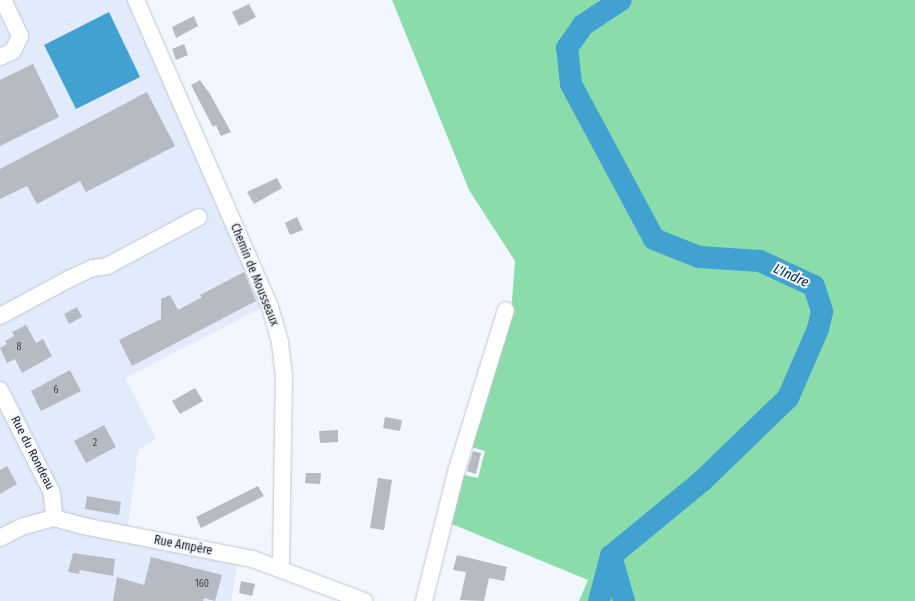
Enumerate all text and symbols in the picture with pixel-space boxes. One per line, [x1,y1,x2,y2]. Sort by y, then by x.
street label: Chemin de Mousseaux [227,222,281,328]
water label: L'Indre [771,261,811,291]
house number: 8 [17,342,21,354]
house number: 6 [54,385,58,397]
street label: Rue du Rondeau [7,414,57,492]
house number: 2 [93,438,97,450]
street label: Rue Ampère [153,533,213,559]
house number: 160 [195,579,209,591]

